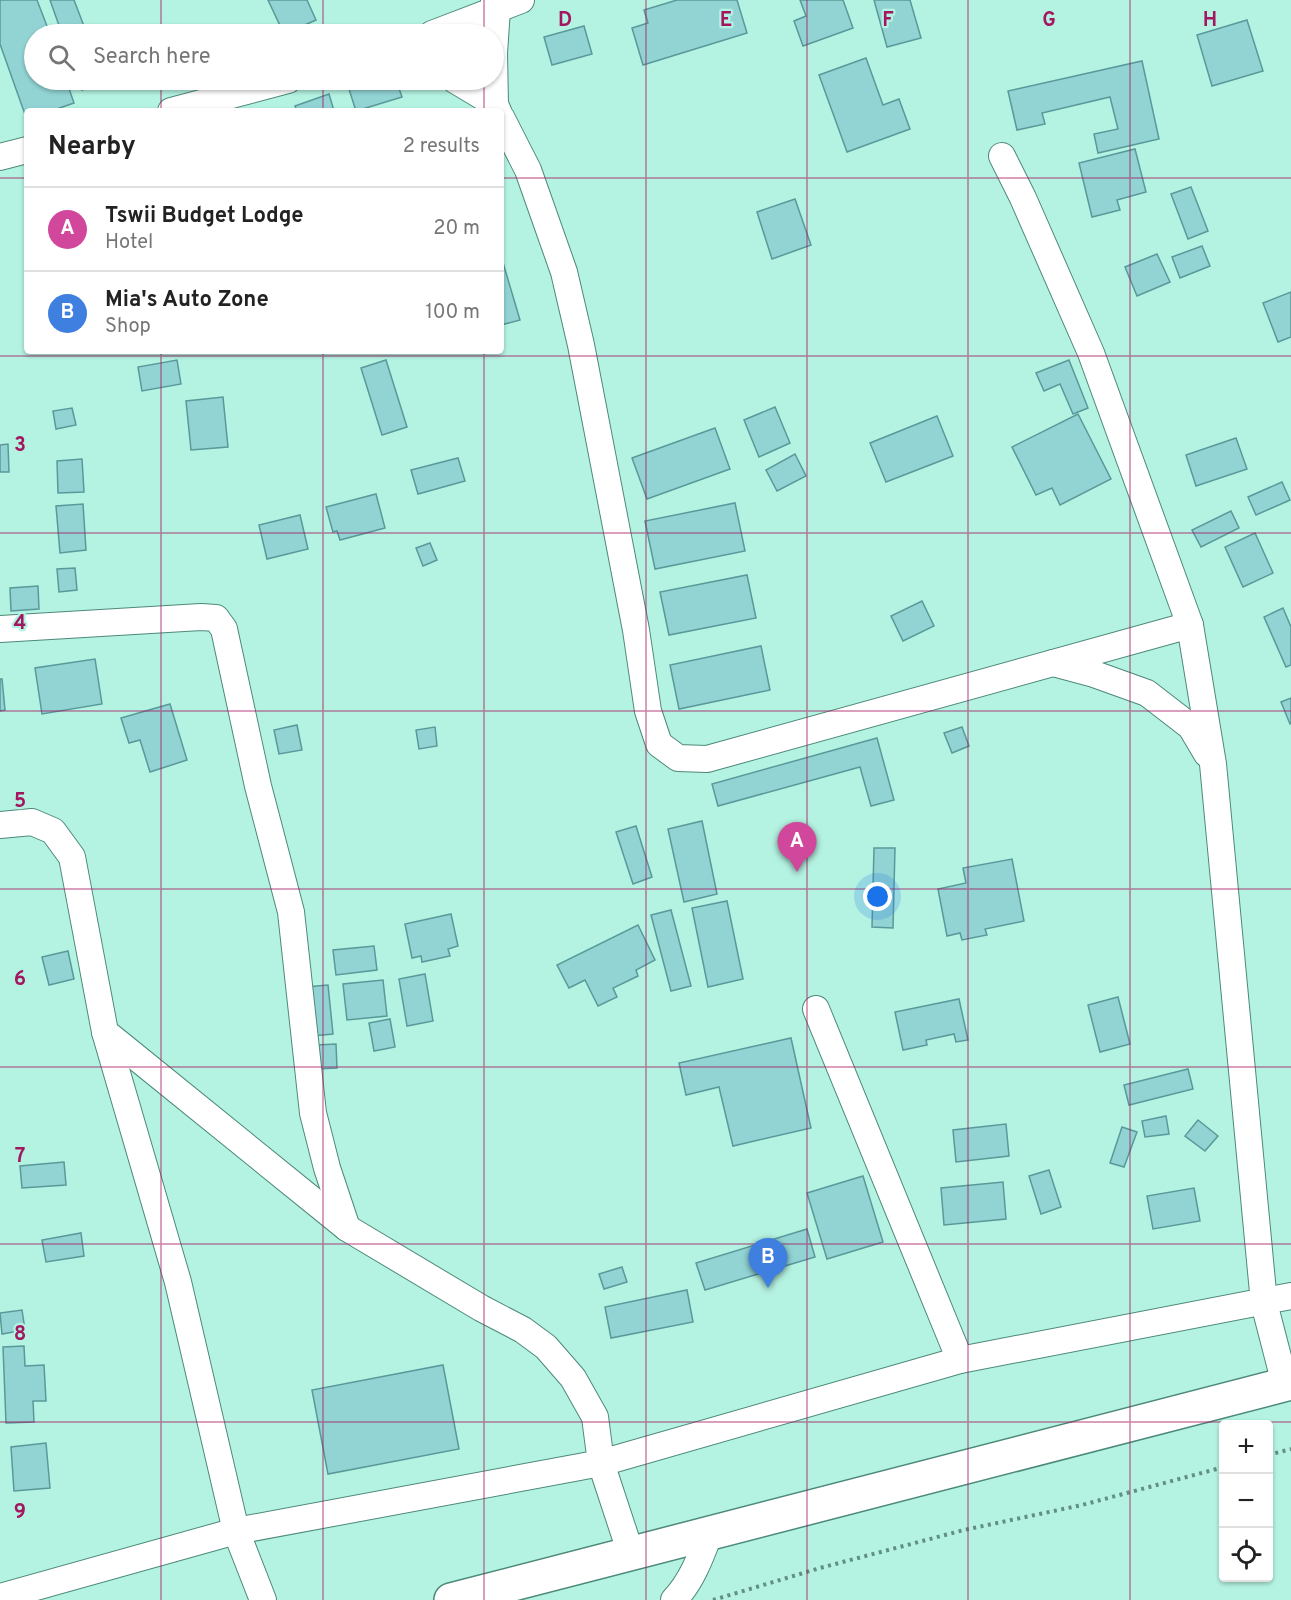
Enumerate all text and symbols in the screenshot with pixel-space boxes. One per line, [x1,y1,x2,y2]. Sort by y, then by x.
text: D [558,8,572,34]
text: E [720,8,732,34]
text: F [882,8,894,34]
text: G [1042,8,1056,34]
text: H [1203,8,1217,34]
search box [24,24,504,90]
icon: search [45,41,78,74]
text: Search here [93,44,211,71]
text: Nearby [48,131,136,164]
text: 2 results [403,134,480,160]
text: Tswii Budget Lodge [105,203,304,230]
text: A [60,216,75,242]
text: 20 m [433,216,480,242]
text: Hotel [105,230,153,256]
text: Mia's Auto Zone [105,287,269,314]
text: B [61,300,74,326]
text: 100 m [425,300,480,326]
text: Shop [105,314,151,340]
text: 3 [14,433,26,459]
text: 4 [14,611,26,637]
text: 5 [14,789,26,815]
pin: A [778,822,816,872]
your location [863,882,892,911]
text: 6 [14,967,26,993]
text: 7 [15,1144,25,1170]
pin: B [748,1238,788,1288]
text: 8 [14,1322,26,1348]
map controls [1219,1420,1273,1582]
button: + [1219,1420,1273,1474]
button: − [1219,1474,1273,1528]
text: 9 [14,1500,26,1526]
button: locate [1219,1528,1273,1582]

